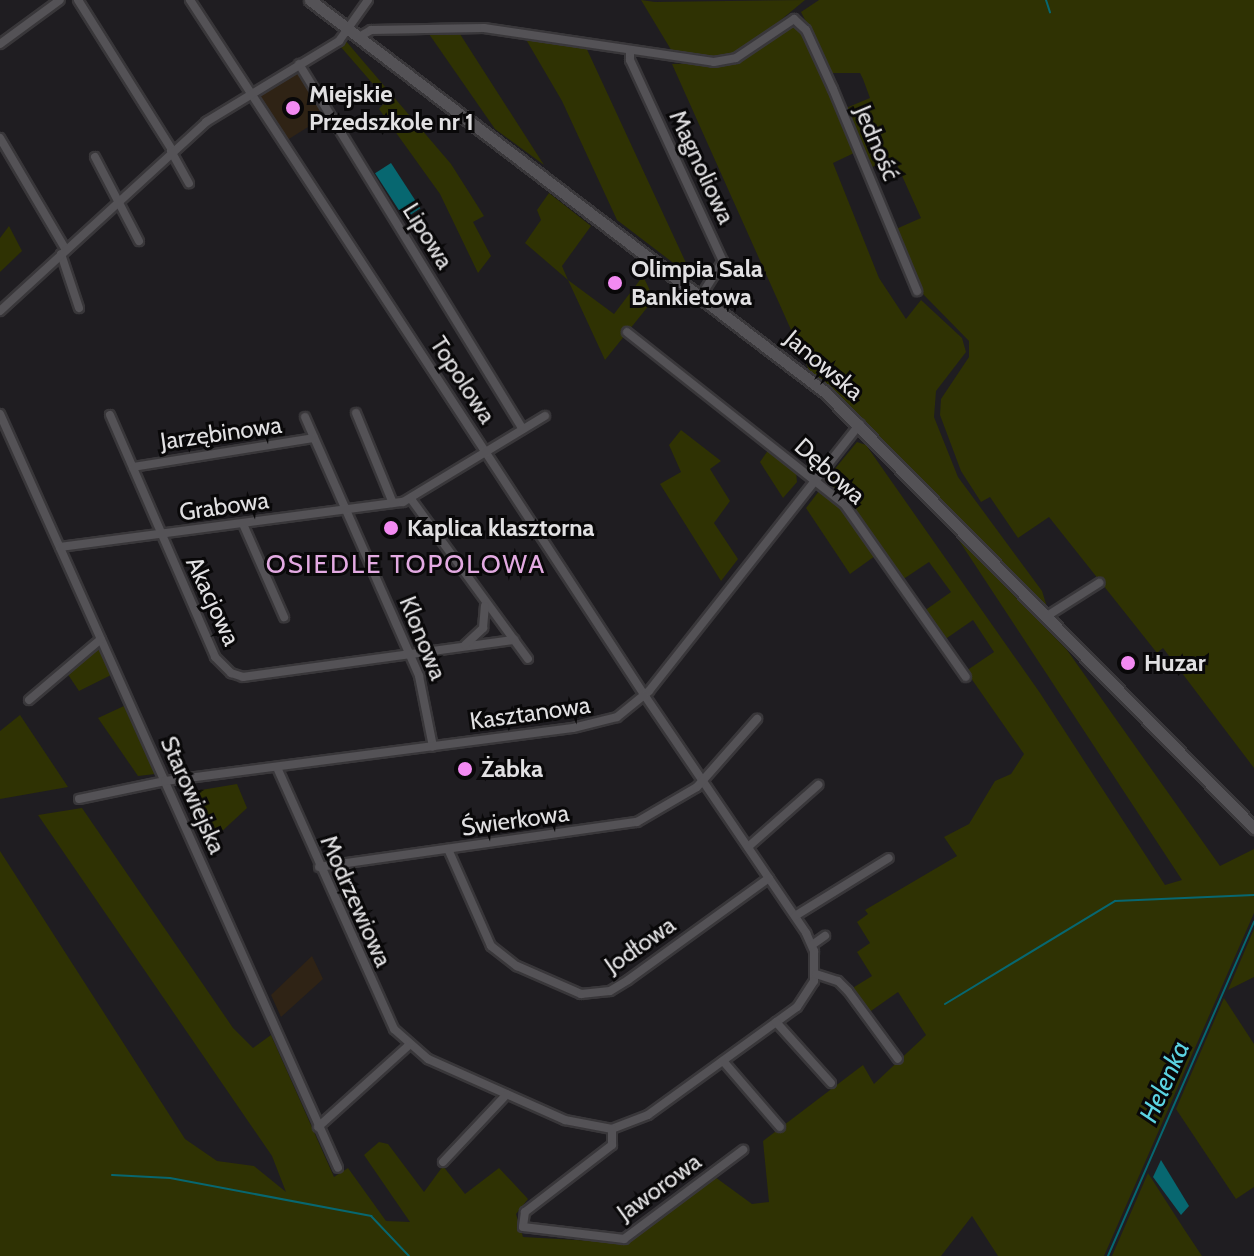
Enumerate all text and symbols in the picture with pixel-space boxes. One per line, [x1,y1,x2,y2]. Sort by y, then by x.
place label: Miejskie Przedszkole nr 1 [309,80,474,136]
marker: Miejskie Przedszkole nr 1 [284,99,302,117]
street label: Jedność [848,101,906,185]
street label: Magnoliowa [663,106,741,228]
street label: Lipowa [397,198,459,274]
place label: Olimpia Sala Bankietowa [631,255,763,311]
marker: Olimpia Sala Bankietowa [606,274,624,292]
street label: Janowska [779,324,869,406]
street label: Topolowa [424,331,502,429]
street label: Jarzębinowa [158,410,284,456]
street label: Dębowa [789,432,871,510]
street label: Grabowa [177,485,271,527]
place label: Kaplica klasztorna [407,514,594,542]
marker: Kaplica klasztorna [382,519,400,537]
district label: OSIEDLE TOPOLOWA [266,549,546,581]
street label: Akacjowa [180,552,246,650]
street label: Klonowa [393,592,453,684]
place label: Huzar [1144,649,1206,677]
marker: Huzar [1119,654,1137,672]
street label: Kasztanowa [468,690,592,736]
street label: Starowiejska [154,732,232,858]
place label: Żabka [481,755,543,783]
marker: Żabka [456,760,474,778]
street label: Świerkowa [459,798,571,842]
street label: Modrzewiowa [314,831,398,971]
street label: Jodłowa [599,910,681,980]
water label: Helenka [1133,1036,1197,1128]
street label: Jaworowa [611,1147,707,1227]

